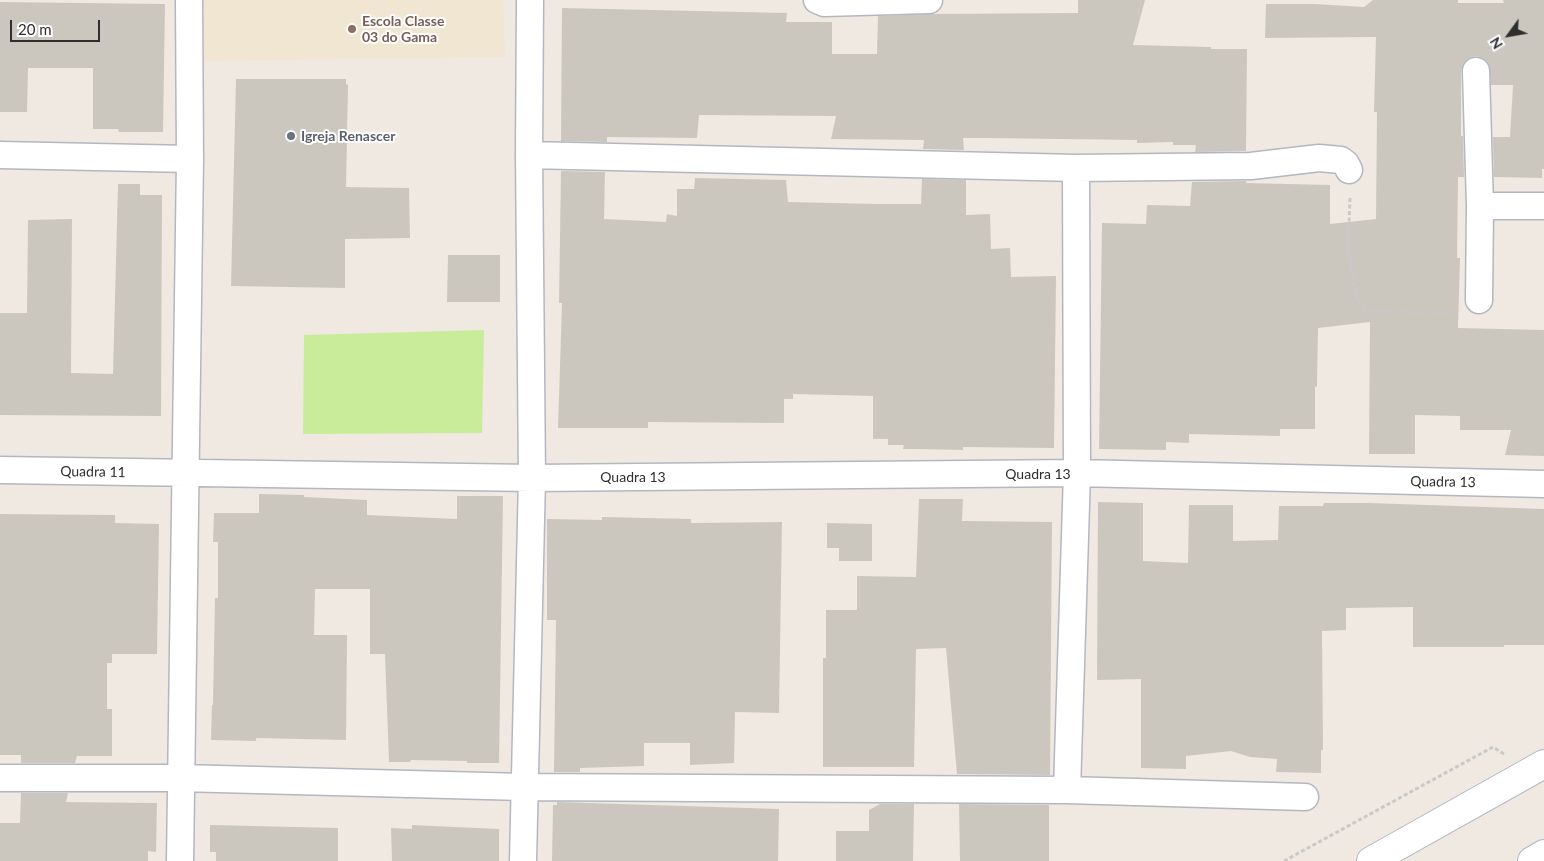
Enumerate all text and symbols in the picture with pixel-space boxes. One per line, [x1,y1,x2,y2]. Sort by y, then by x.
scale bar [12,10,102,42]
north arrow [1484,10,1534,60]
place label: Escola Classe 03 do Gama [362,13,444,46]
text: 20 m [18,20,52,38]
marker: Escola Classe 03 do Gama [346,23,358,35]
text: N [1486,34,1506,52]
place label: Igreja Renascer [301,128,395,144]
marker: Igreja Renascer [285,130,297,142]
street label: Quadra 11 [60,463,126,481]
street label: Quadra 13 [1005,466,1071,482]
street label: Quadra 13 [600,469,666,485]
street label: Quadra 13 [1410,473,1476,491]

